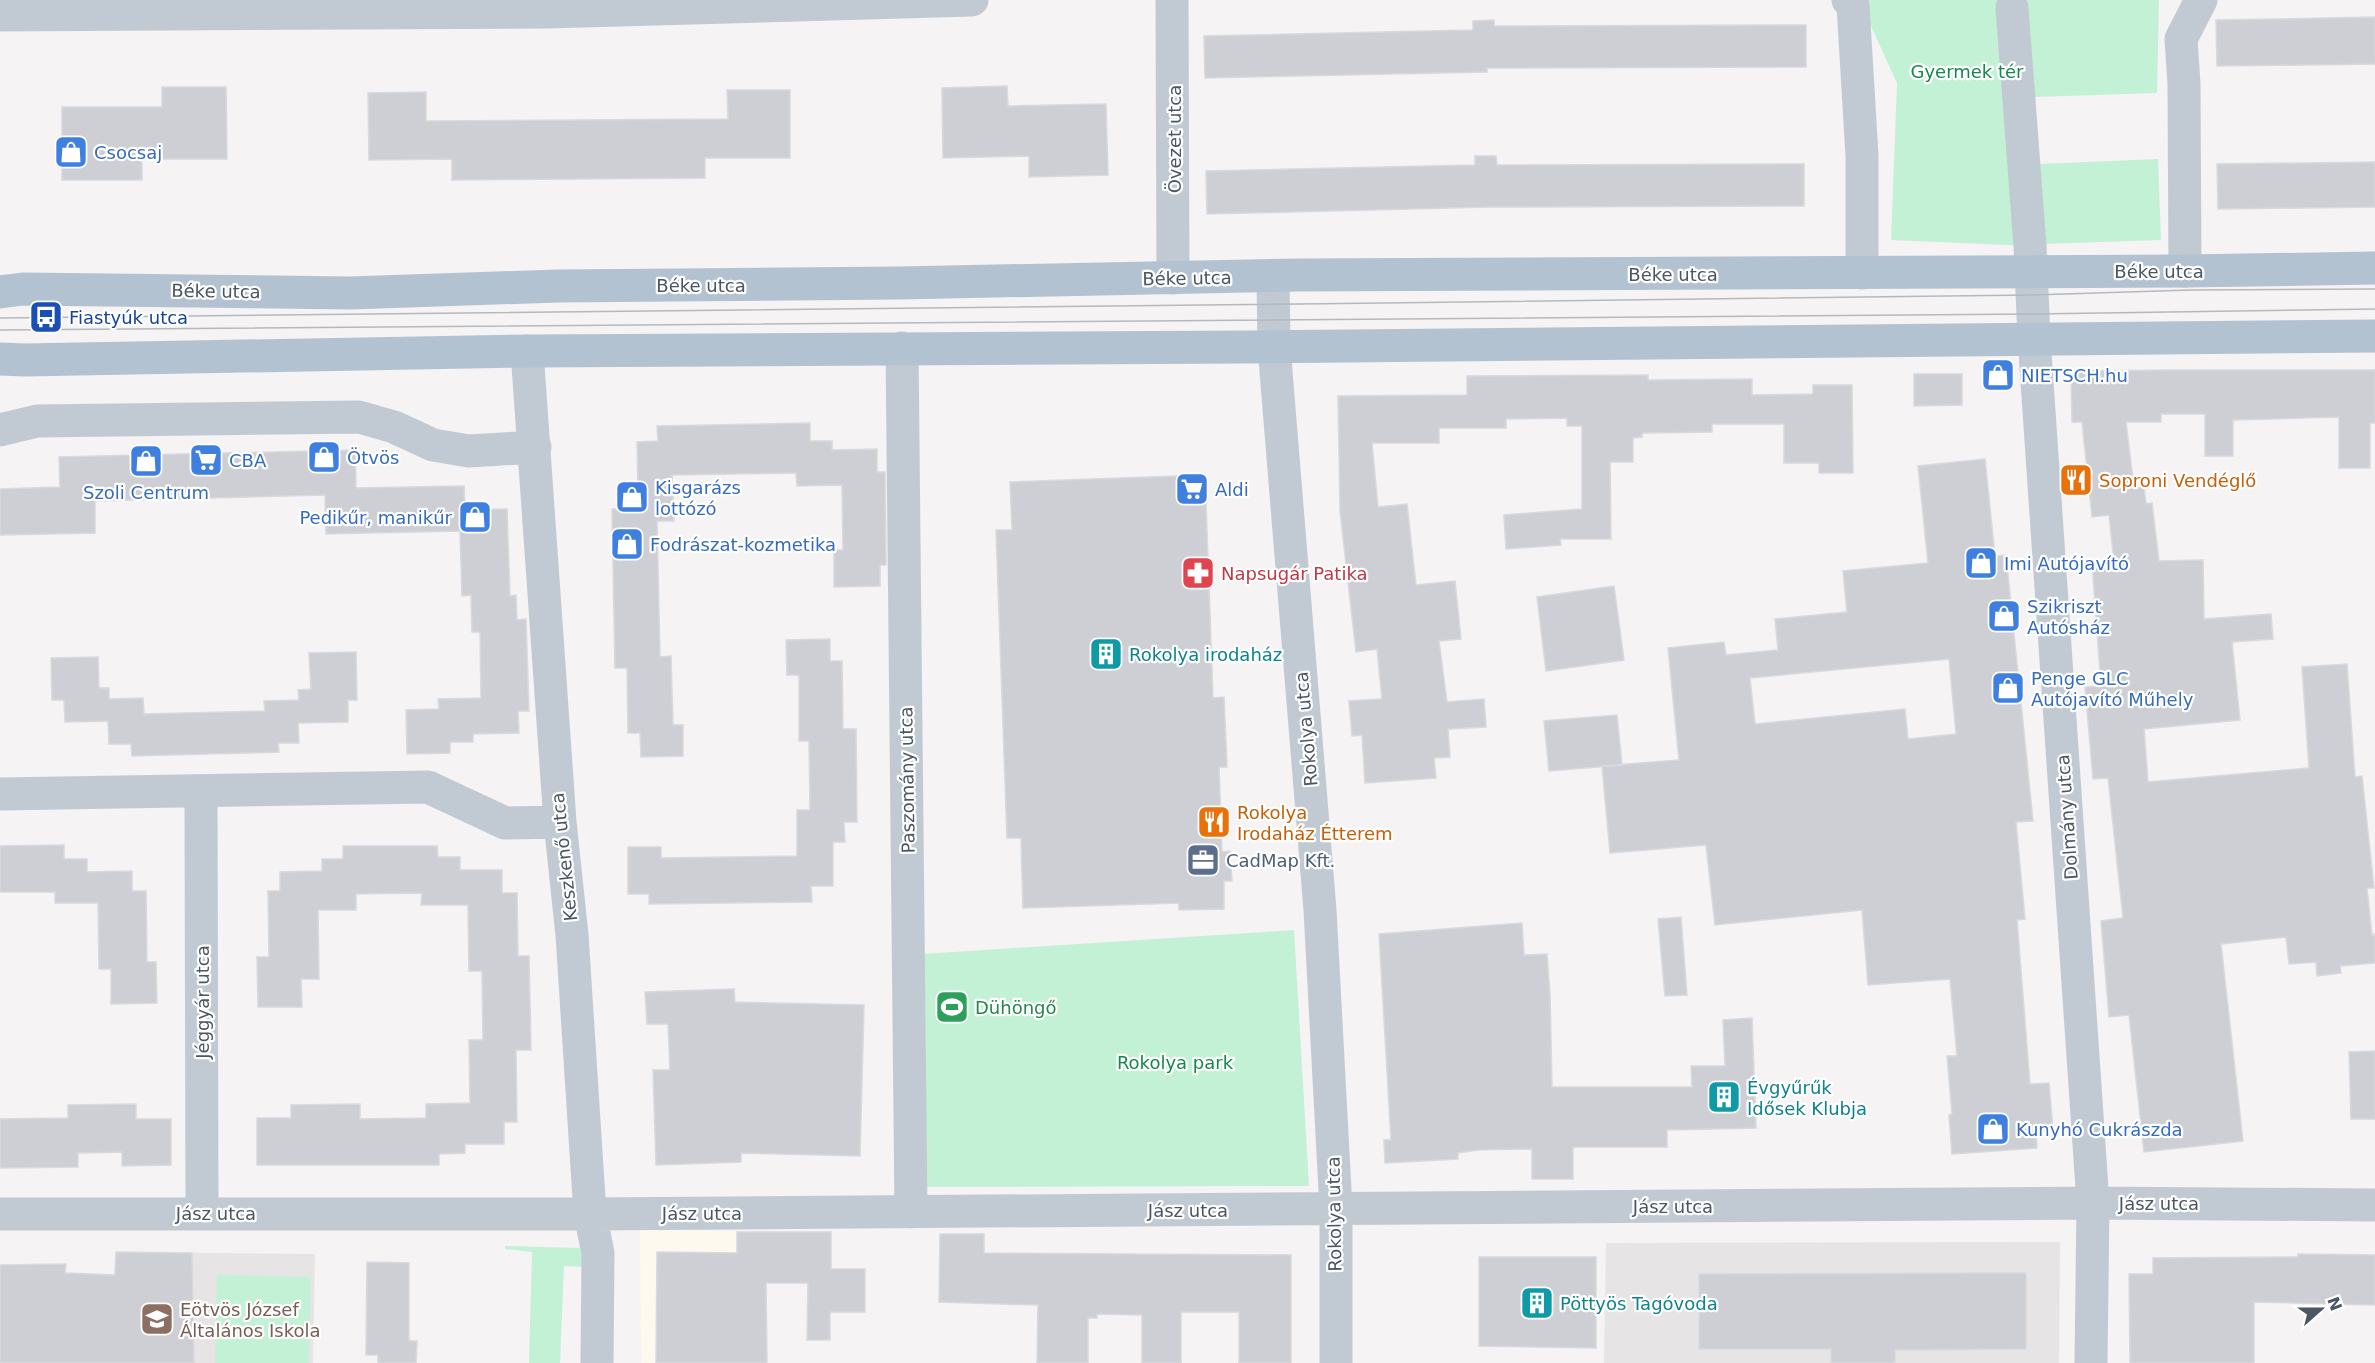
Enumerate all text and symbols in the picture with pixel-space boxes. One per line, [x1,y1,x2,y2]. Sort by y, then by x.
park label: Gyermek tér [1910,61,2024,82]
street label: Övezet utca [1164,85,1185,193]
shop icon: Csocsaj [53,134,89,170]
place label: Csocsaj [94,142,162,163]
street label: Béke utca [2114,261,2204,282]
street label: Béke utca [1628,264,1718,285]
street label: Béke utca [1142,267,1232,289]
street label: Béke utca [656,275,746,296]
street label: Béke utca [171,280,261,302]
bus stop icon: Fiastyúk utca [28,299,64,335]
place label: Fiastyúk utca [69,307,188,328]
shop icon: NIETSCH.hu [1980,357,2016,393]
place label: NIETSCH.hu [2021,365,2128,386]
shop icon: Ötvös [306,439,342,475]
supermarket icon: CBA [188,442,224,478]
shop icon: Szoli Centrum [128,443,164,479]
place label: Ötvös [347,447,399,468]
place label: CBA [229,450,267,471]
restaurant icon: Soproni Vendéglő [2058,462,2094,498]
place label: Soproni Vendéglő [2099,470,2256,491]
supermarket icon: Aldi [1174,471,1210,507]
place label: Kisgarázs lottózó [655,477,741,519]
shop icon: Kisgarázs lottózó [614,479,650,515]
place label: Aldi [1215,479,1249,500]
place label: Szoli Centrum [83,482,209,503]
shop icon: Pedikűr, manikűr [457,499,493,535]
place label: Pedikűr, manikűr [299,507,453,528]
shop icon: Fodrászat-kozmetika [609,526,645,562]
place label: Fodrászat-kozmetika [650,534,836,555]
shop icon: Imi Autójavító [1963,545,1999,581]
place label: Imi Autójavító [2004,553,2129,574]
pharmacy icon: Napsugár Patika [1180,555,1216,591]
place label: Napsugár Patika [1221,563,1368,584]
place label: Szikriszt Autósház [2027,596,2110,638]
shop icon: Szikriszt Autósház [1986,598,2022,634]
building icon: Rokolya irodaház [1088,636,1124,672]
place label: Rokolya irodaház [1129,644,1282,665]
place label: Penge GLC Autójavító Műhely [2031,668,2194,710]
shop icon: Penge GLC Autójavító Műhely [1990,670,2026,706]
street label: Rokolya utca [1291,671,1321,787]
street label: Paszomány utca [895,706,919,854]
street label: Dolmány utca [2052,754,2082,880]
street label: Keszkenő utca [547,792,581,922]
place label: Rokolya Irodaház Étterem [1237,802,1393,844]
restaurant icon: Rokolya Irodaház Étterem [1196,804,1232,840]
office icon: CadMap Kft. [1185,842,1221,878]
place label: CadMap Kft. [1226,850,1335,871]
street label: Jéggyár utca [192,945,213,1060]
sports icon: Dühöngő [934,989,970,1025]
place label: Dühöngő [975,997,1057,1018]
park label: Rokolya park [1117,1052,1234,1073]
place label: Évgyűrűk Idősek Klubja [1747,1077,1867,1119]
building icon: Évgyűrűk Idősek Klubja [1706,1079,1742,1115]
shop icon: Kunyhó Cukrászda [1975,1111,2011,1147]
place label: Kunyhó Cukrászda [2016,1119,2183,1140]
street label: Rokolya utca [1322,1156,1346,1272]
street label: Jász utca [2118,1193,2199,1214]
street label: Jász utca [1632,1196,1713,1217]
street label: Jász utca [1147,1200,1228,1221]
street label: Jász utca [175,1203,256,1224]
street label: Jász utca [661,1203,742,1224]
north arrow [2291,1279,2351,1339]
building icon: Pöttyös Tagóvoda [1519,1285,1555,1321]
place label: Pöttyös Tagóvoda [1560,1293,1718,1314]
text: N [2323,1294,2346,1313]
place label: Eötvös József Általános Iskola [180,1299,320,1341]
school or university icon: Eötvös József Általános Iskola [139,1301,175,1337]

